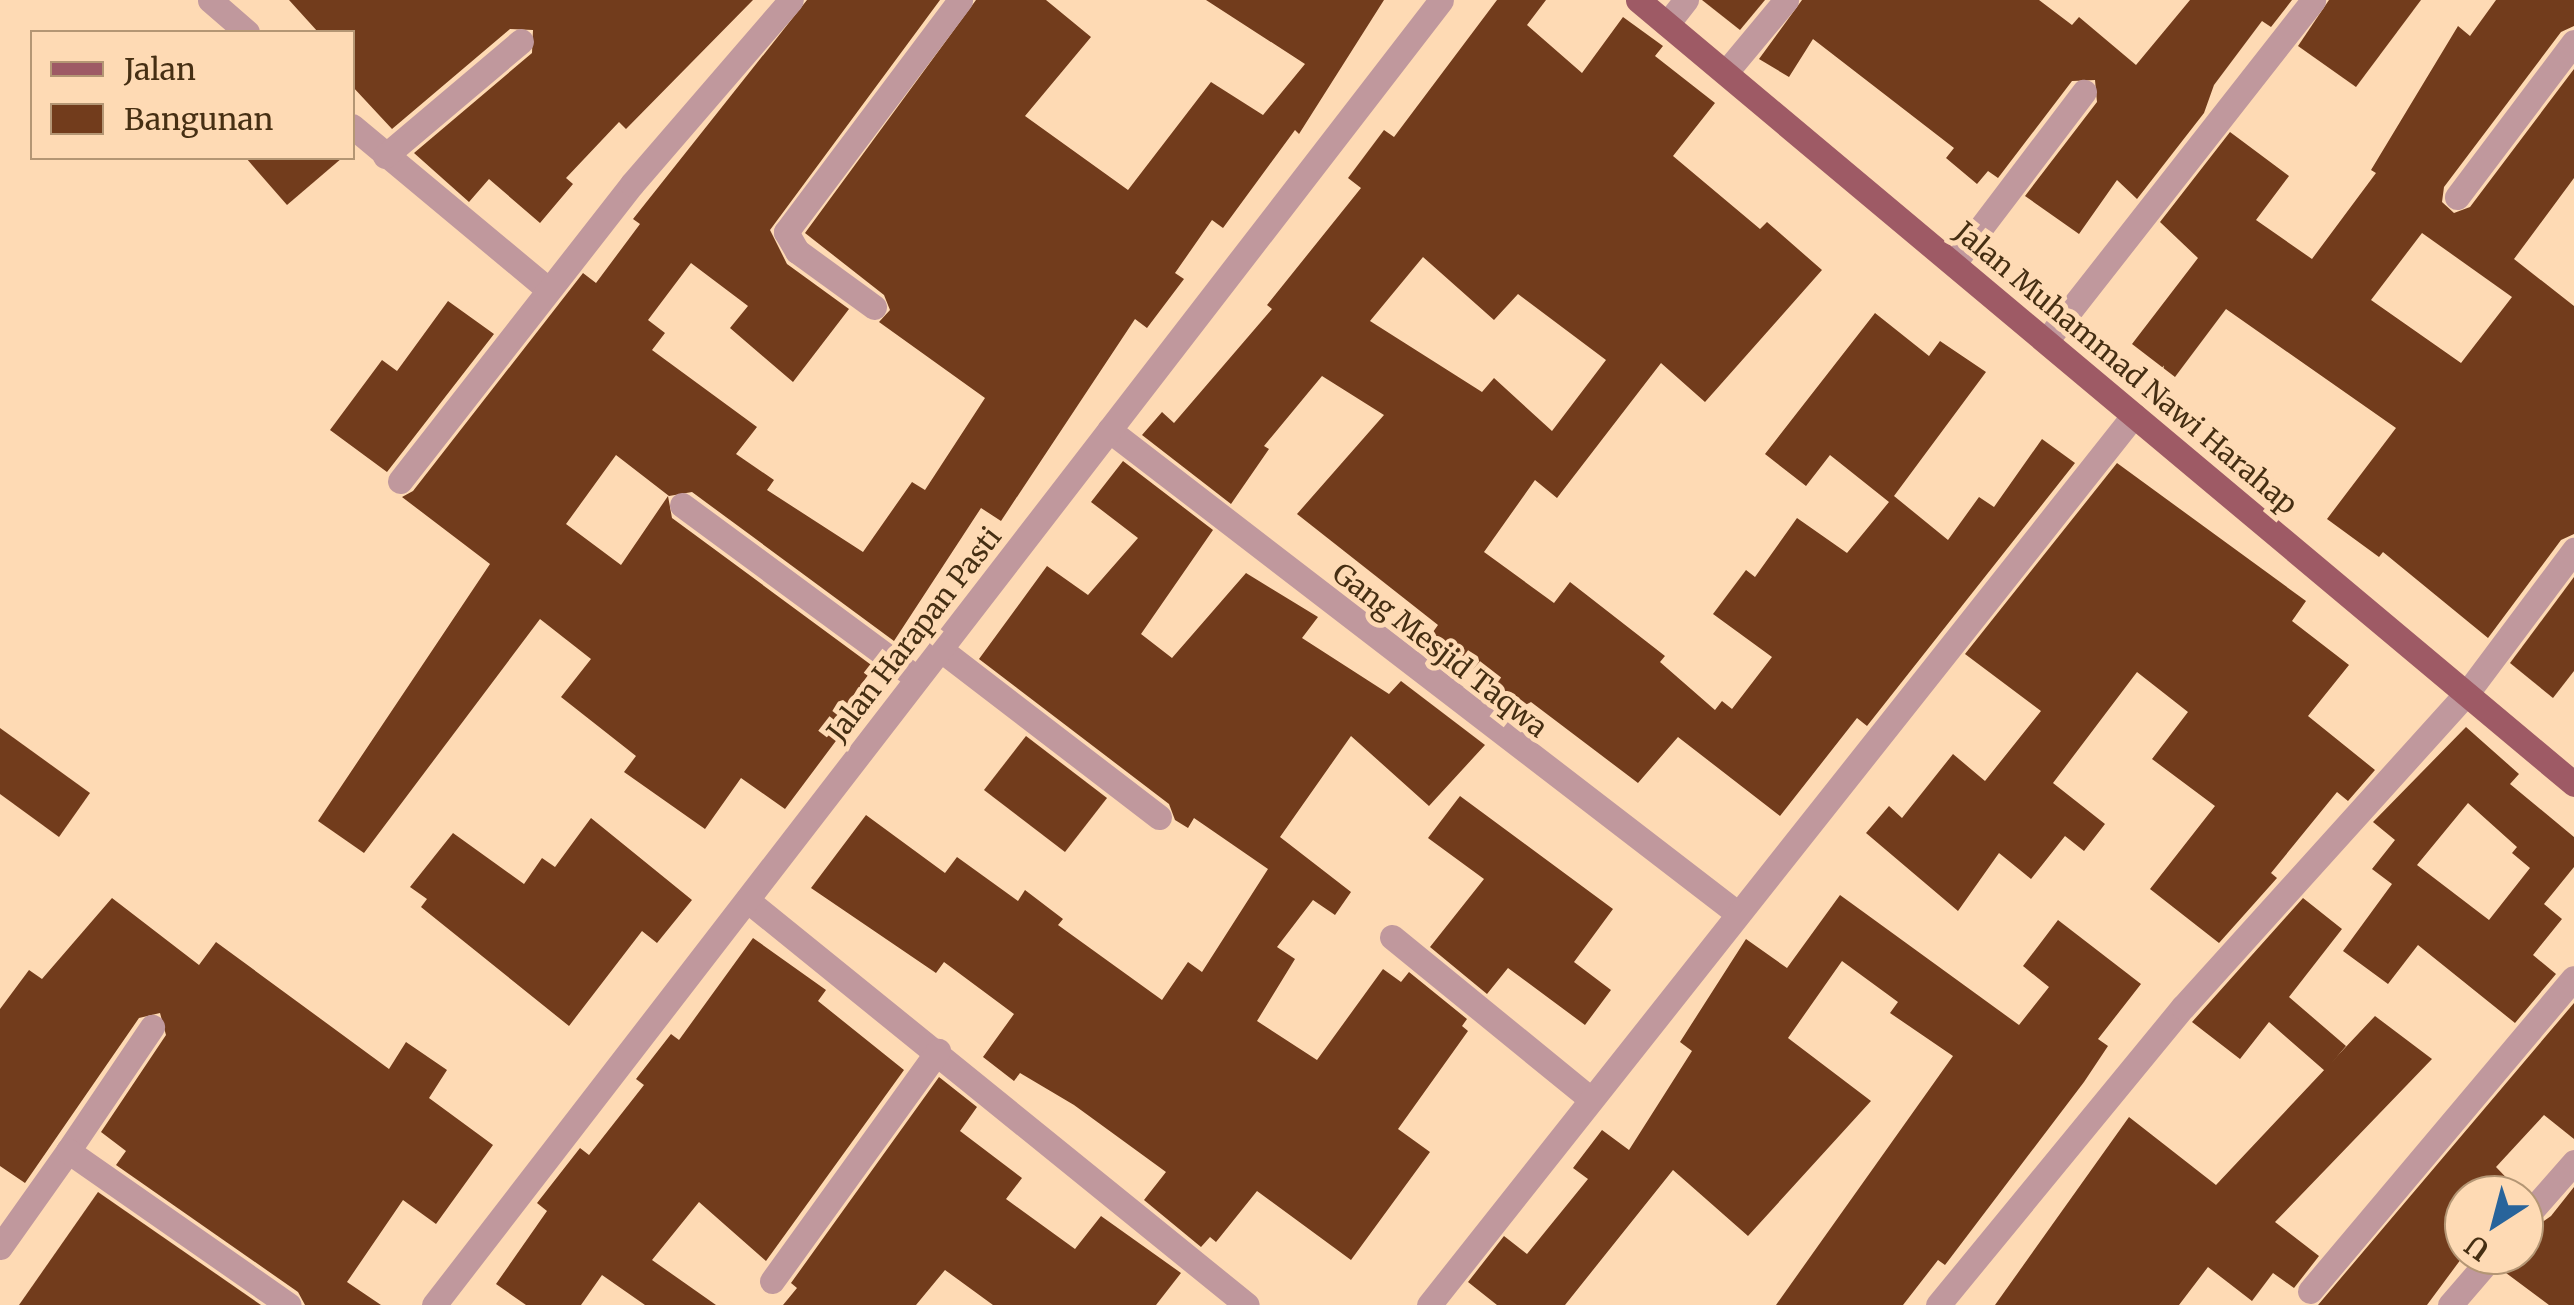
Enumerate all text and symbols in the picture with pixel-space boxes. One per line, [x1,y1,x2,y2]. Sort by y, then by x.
legend [30,30,355,160]
text: Jalan [124,50,196,88]
text: Bangunan [124,100,273,138]
street label: Jalan Muhammad Nawi Harahap [1948,215,2304,521]
street label: Jalan Harapan Pasti [820,520,1008,748]
street label: Gang Mesjid Taqwa [1326,556,1554,744]
north arrow [2444,1175,2544,1275]
text: U [2459,1227,2497,1268]

